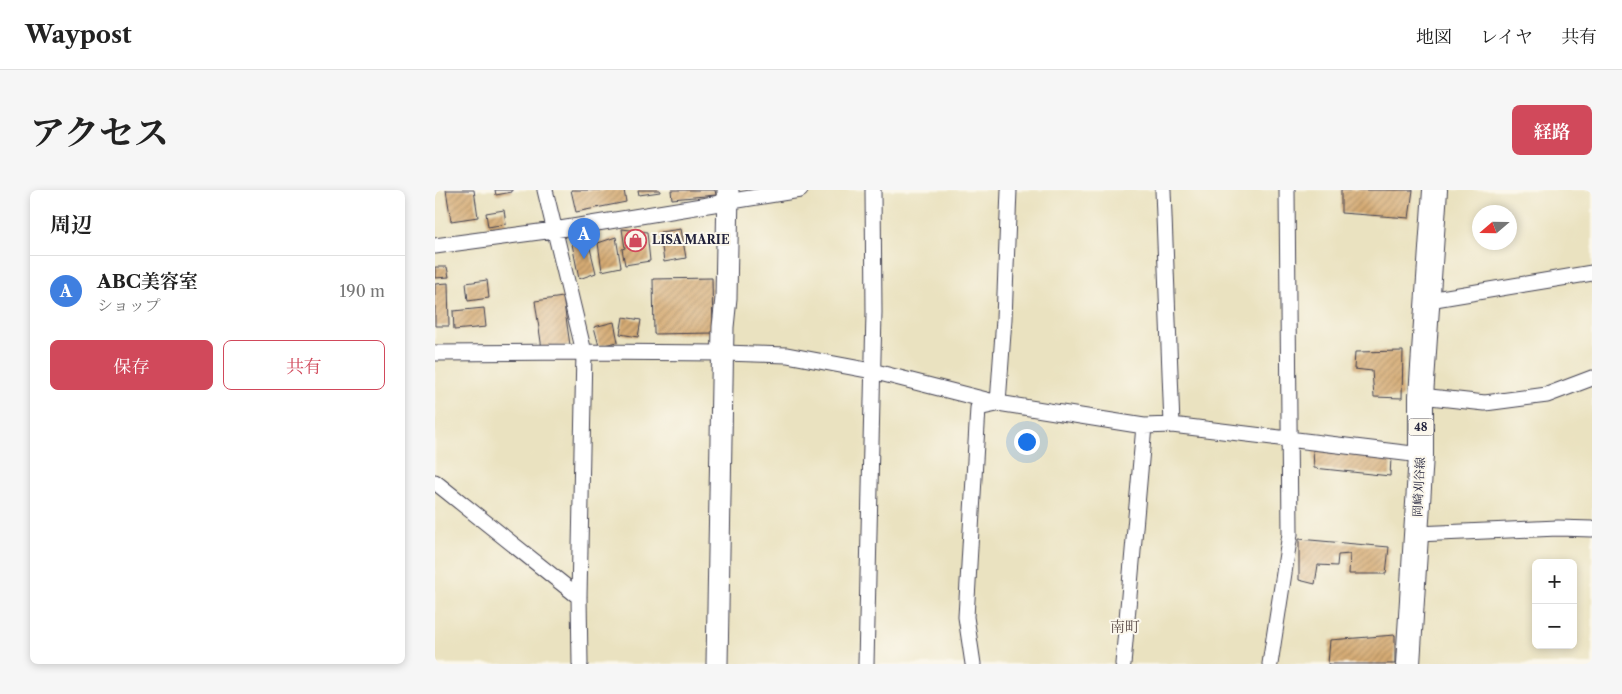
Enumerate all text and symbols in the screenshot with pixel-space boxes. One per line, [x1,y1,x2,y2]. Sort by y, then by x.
text: Waypost [25,20,132,49]
text: 地図 [1416,26,1452,48]
text: レイヤ [1480,26,1533,48]
text: 共有 [1561,26,1597,48]
button: 経路 [1512,105,1592,155]
text: アクセス [30,111,169,154]
north arrow [1472,205,1517,250]
text: 周辺 [50,212,92,237]
pin: A [568,218,600,259]
shop icon: LISA MARIE [624,228,648,252]
place label: LISA MARIE [652,232,730,247]
text: ABC美容室 [97,270,198,293]
text: A [60,281,72,301]
text: 190 m [340,281,385,301]
text: ショップ [97,295,161,315]
button: 保存 [50,340,213,390]
button: 共有 [223,340,385,390]
road number: 48 [1409,418,1433,436]
your location [1014,429,1040,455]
street label: 岡崎刈谷線 [1409,457,1428,517]
map controls [1532,559,1577,649]
button: + [1532,559,1577,604]
button: − [1532,604,1577,649]
district label: 南町 [1110,617,1140,636]

